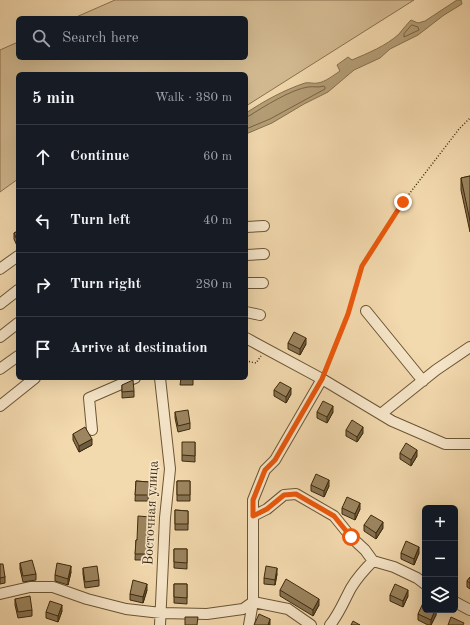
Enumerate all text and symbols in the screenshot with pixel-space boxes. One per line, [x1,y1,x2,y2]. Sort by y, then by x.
search box [16,16,248,60]
icon: search [30,27,52,49]
text: Search here [62,31,139,46]
text: 5 min [32,90,75,107]
text: Walk · 380 m [155,91,232,104]
icon: ahead [32,146,54,168]
text: Continue [70,149,129,164]
text: 60 m [203,150,232,163]
route end [394,193,412,211]
icon: left [32,210,54,232]
text: Turn left [70,213,130,228]
text: 40 m [203,214,232,227]
icon: right [32,274,54,296]
text: Turn right [70,277,141,292]
text: 280 m [195,278,232,291]
icon: arrive [32,338,54,360]
text: Arrive at destination [70,341,208,356]
street label: Восточная улица [141,460,161,566]
map controls [422,505,458,613]
button: + [422,505,458,541]
route start [342,528,360,546]
button: − [422,541,458,577]
button: layers [422,577,458,613]

